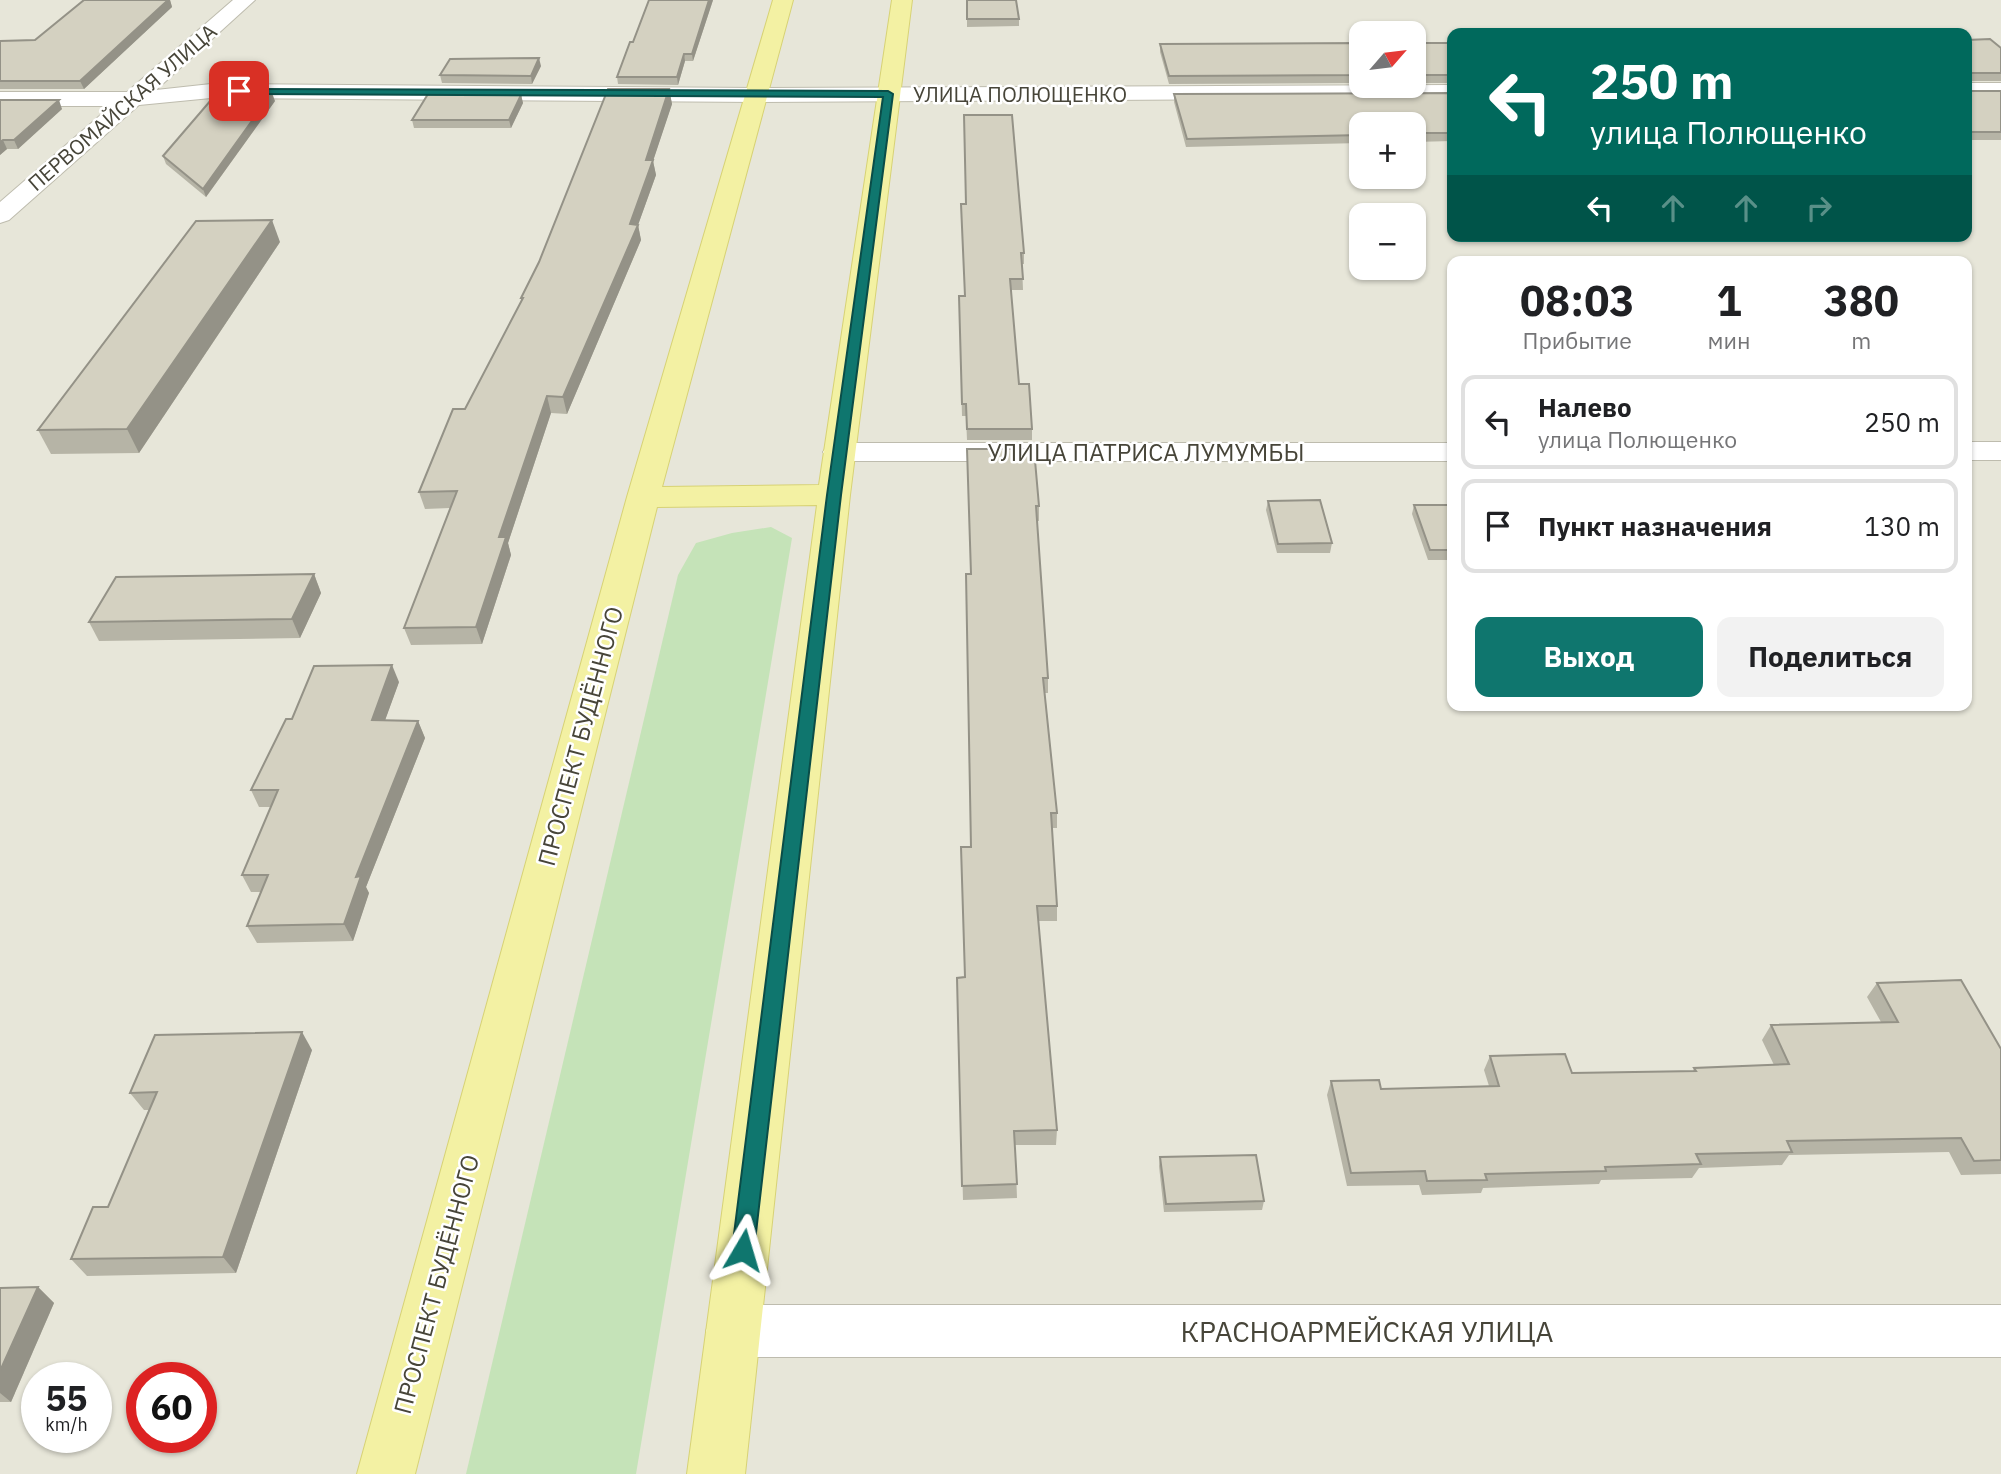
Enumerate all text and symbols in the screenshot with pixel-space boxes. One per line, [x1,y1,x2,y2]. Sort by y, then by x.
street label: ПЕРВОМАЙСКАЯ УЛИЦА [22,17,222,197]
north arrow [1349,21,1426,98]
map controls [1349,21,1426,280]
text: 250 m [1590,49,1734,112]
icon: left [1475,56,1566,147]
pin [209,61,269,121]
icon: arrive [220,72,258,110]
street label: УЛИЦА ПОЛЮЩЕНКО [913,80,1127,108]
text: улица Полющенко [1590,111,1867,153]
button: + [1349,112,1426,189]
icon: left [1581,189,1619,227]
icon: ahead [1654,189,1692,227]
icon: ahead [1727,189,1765,227]
icon: right [1800,189,1838,227]
button: − [1349,203,1426,280]
text: 08:03 [1520,273,1635,328]
text: 1 [1716,273,1742,328]
text: 380 [1823,273,1899,328]
text: Прибытие [1523,325,1632,355]
text: мин [1707,325,1751,355]
text: m [1851,325,1871,355]
text: Налево [1538,390,1632,424]
icon: left [1479,403,1517,441]
text: 250 m [1864,405,1940,439]
text: улица Полющенко [1538,424,1737,454]
street label: УЛИЦА ПАТРИСА ЛУМУМБЫ [988,436,1304,468]
icon: arrive [1479,507,1517,545]
text: Пункт назначения [1538,509,1772,543]
text: 130 m [1864,509,1940,543]
street label: ПРОСПЕКТ БУДЁННОГО [530,603,630,869]
button: Выход [1475,617,1703,697]
button: Поделиться [1717,617,1944,697]
street label: ПРОСПЕКТ БУДЁННОГО [386,1151,486,1417]
position arrow [706,1213,780,1287]
street label: КРАСНОАРМЕЙСКАЯ УЛИЦА [1180,1313,1554,1350]
speed limit sign: 60 [126,1362,217,1453]
text: 55 [45,1375,88,1421]
text: km/h [45,1413,88,1436]

